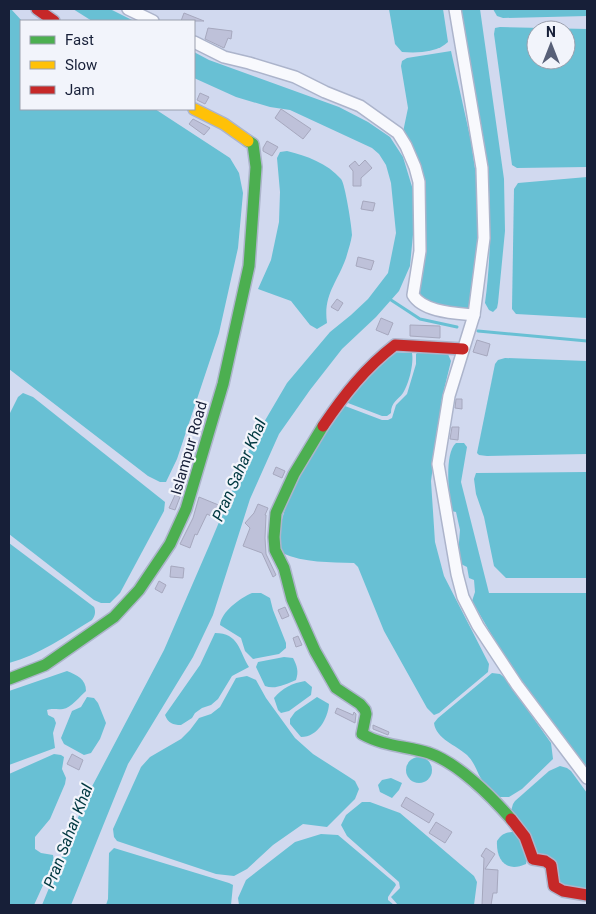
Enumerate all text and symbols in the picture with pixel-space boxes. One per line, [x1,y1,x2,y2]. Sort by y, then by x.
legend [20,20,195,110]
north arrow [526,20,576,70]
text: N [546,24,556,40]
text: Fast [65,31,94,49]
text: Slow [65,56,97,74]
text: Jam [65,81,95,99]
street label: Islampur Road [167,399,211,497]
water label: Pran Sahar Khal [208,416,270,524]
water label: Pran Sahar Khal [39,781,97,891]

